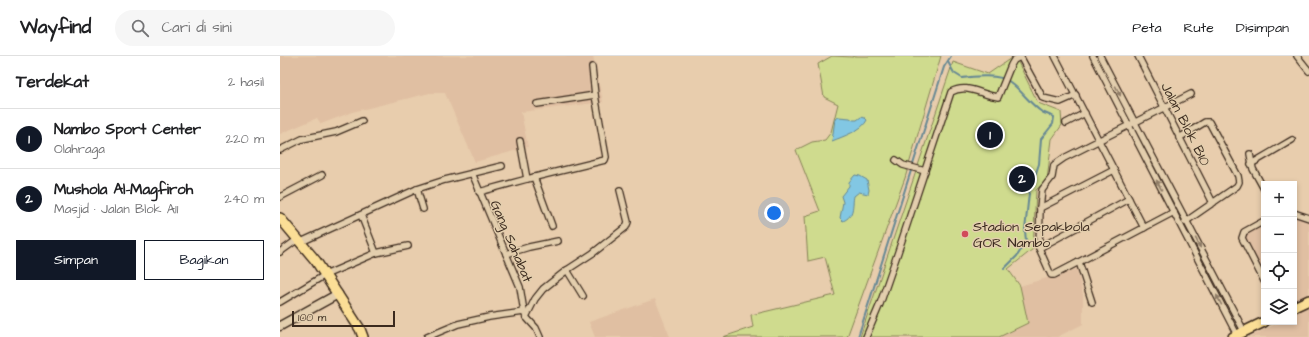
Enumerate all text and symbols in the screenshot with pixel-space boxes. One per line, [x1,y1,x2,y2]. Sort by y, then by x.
search box [115,10,395,46]
text: Wayfind [20,14,91,41]
icon: search [129,17,151,39]
text: Cari di sini [161,17,232,38]
text: Peta [1132,18,1162,38]
text: Rute [1184,18,1214,38]
text: Disimpan [1236,18,1289,38]
text: Terdekat [16,70,89,94]
text: 2 hasil [228,73,264,91]
street label: Jalan Blok B10 [1155,79,1215,170]
one-way arrow [1115,85,1122,96]
text: Nambo Sport Center [54,119,201,140]
pin: 1 [977,120,1003,150]
text: 1 [28,130,30,148]
text: 220 m [226,130,264,148]
text: Olahraga [54,140,105,158]
pin: 2 [1009,164,1035,194]
text: Mushola Al-Magfiroh [54,179,193,200]
one-way arrow [1156,179,1163,191]
map controls [1261,181,1297,325]
button: + [1261,181,1297,217]
text: 2 [25,190,33,208]
text: 240 m [224,190,264,208]
street label: Gang Sahabat [485,197,538,286]
text: Masjid · Jalan Blok A11 [54,200,178,218]
your location [764,203,784,223]
place label: Stadion Sepakbola GOR Nambo [973,217,1090,253]
button: − [1261,217,1297,253]
marker: Stadion Sepakbola GOR Nambo [960,229,970,239]
one-way arrow [1195,237,1202,249]
button: Simpan [16,240,136,280]
button: Bagikan [144,240,264,280]
button: locate [1261,253,1297,289]
button: layers [1261,289,1297,325]
one-way arrow [1216,295,1222,306]
scale bar [292,309,395,328]
text: 100 m [298,310,326,325]

